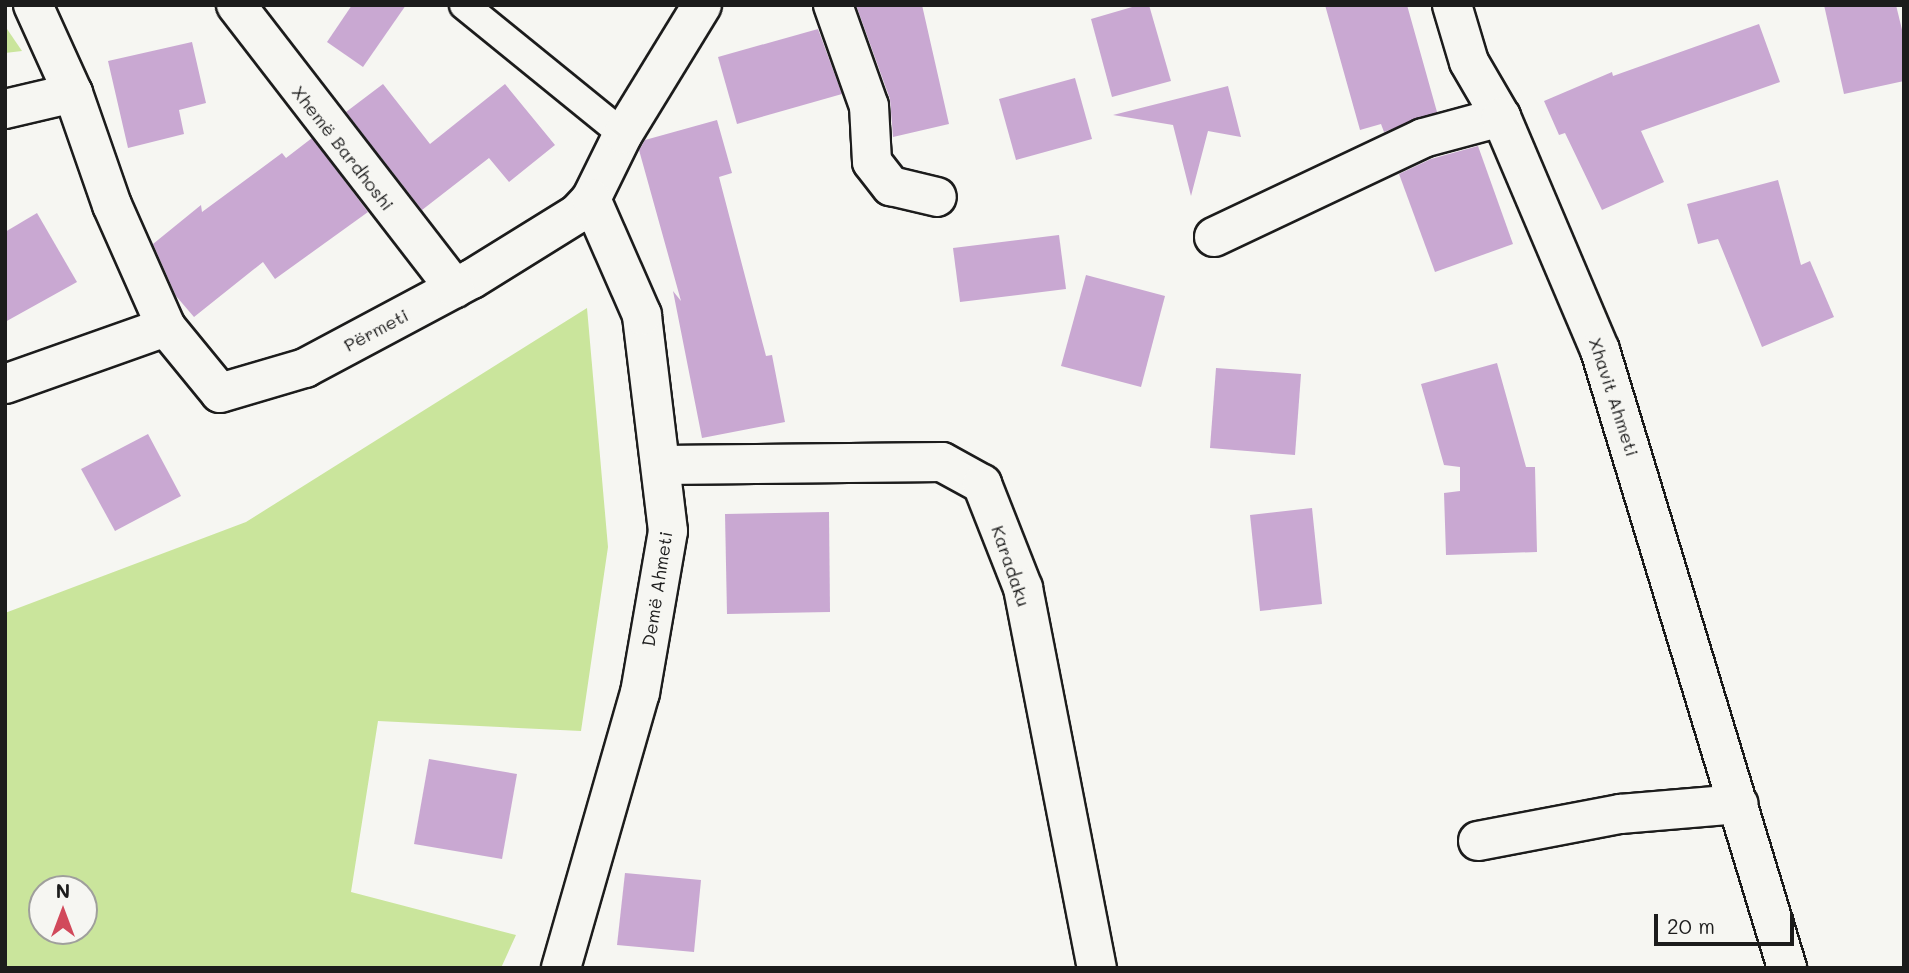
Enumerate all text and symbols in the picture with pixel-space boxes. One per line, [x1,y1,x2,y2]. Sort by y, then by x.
street label: Xhemë Bardhoshi [288,81,398,215]
street label: Përmeti [340,304,412,356]
street label: Xhavit Ahmeti [1585,335,1643,459]
street label: Karadaku [987,523,1035,609]
street label: Demë Ahmeti [637,530,677,648]
north arrow [28,875,98,945]
text: N [56,878,70,903]
scale bar [1657,900,1797,944]
text: 20 m [1667,912,1715,939]

